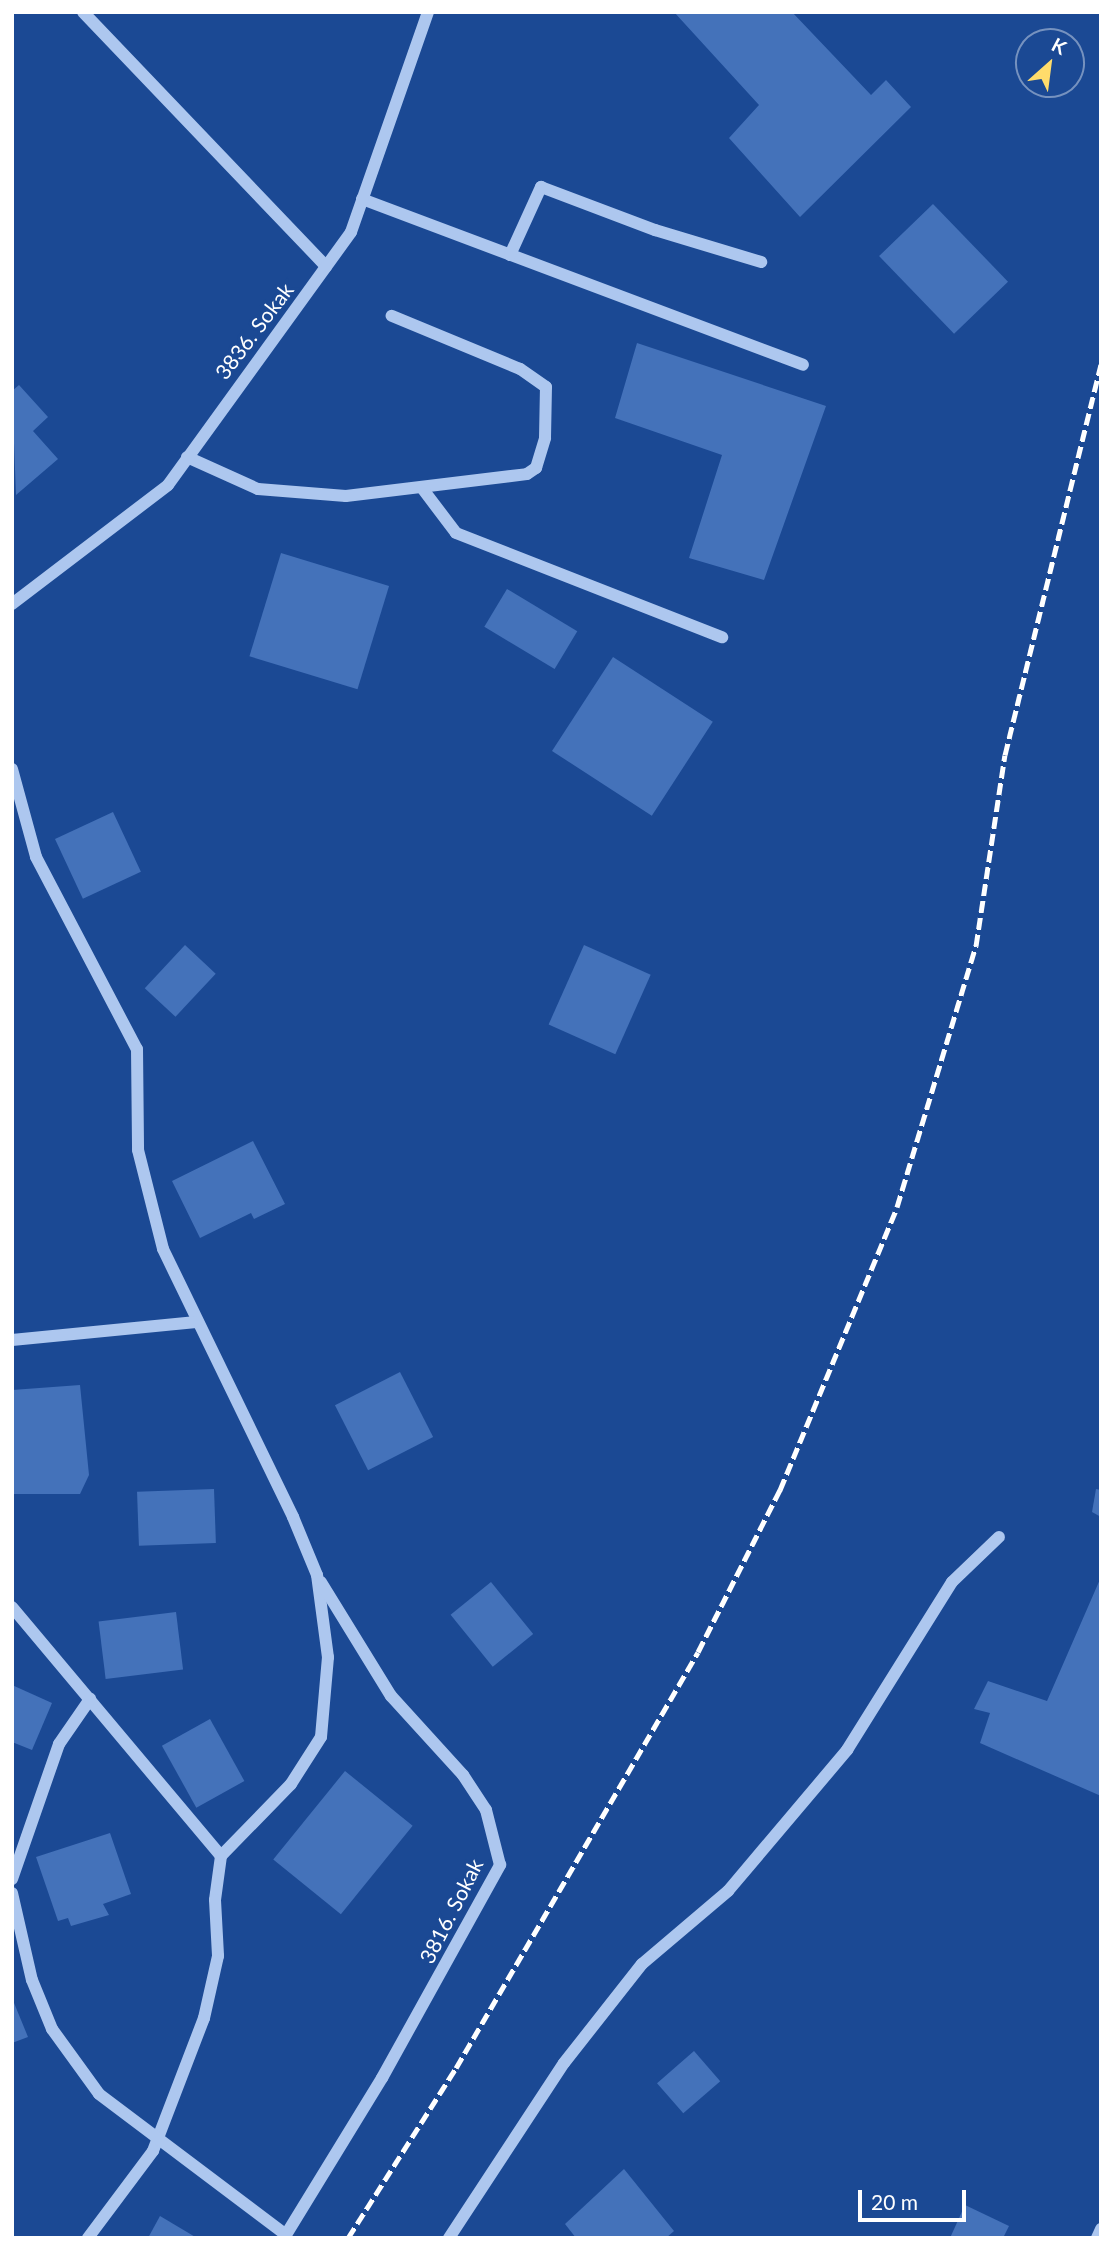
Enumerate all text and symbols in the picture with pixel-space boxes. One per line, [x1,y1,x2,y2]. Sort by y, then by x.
north arrow [1015,28,1085,98]
text: K [1048,33,1070,59]
street label: 3836. Sokak [210,278,298,384]
street label: 3816. Sokak [414,1854,488,1968]
scale bar [861,2176,970,2220]
text: 20 m [871,2189,918,2214]

